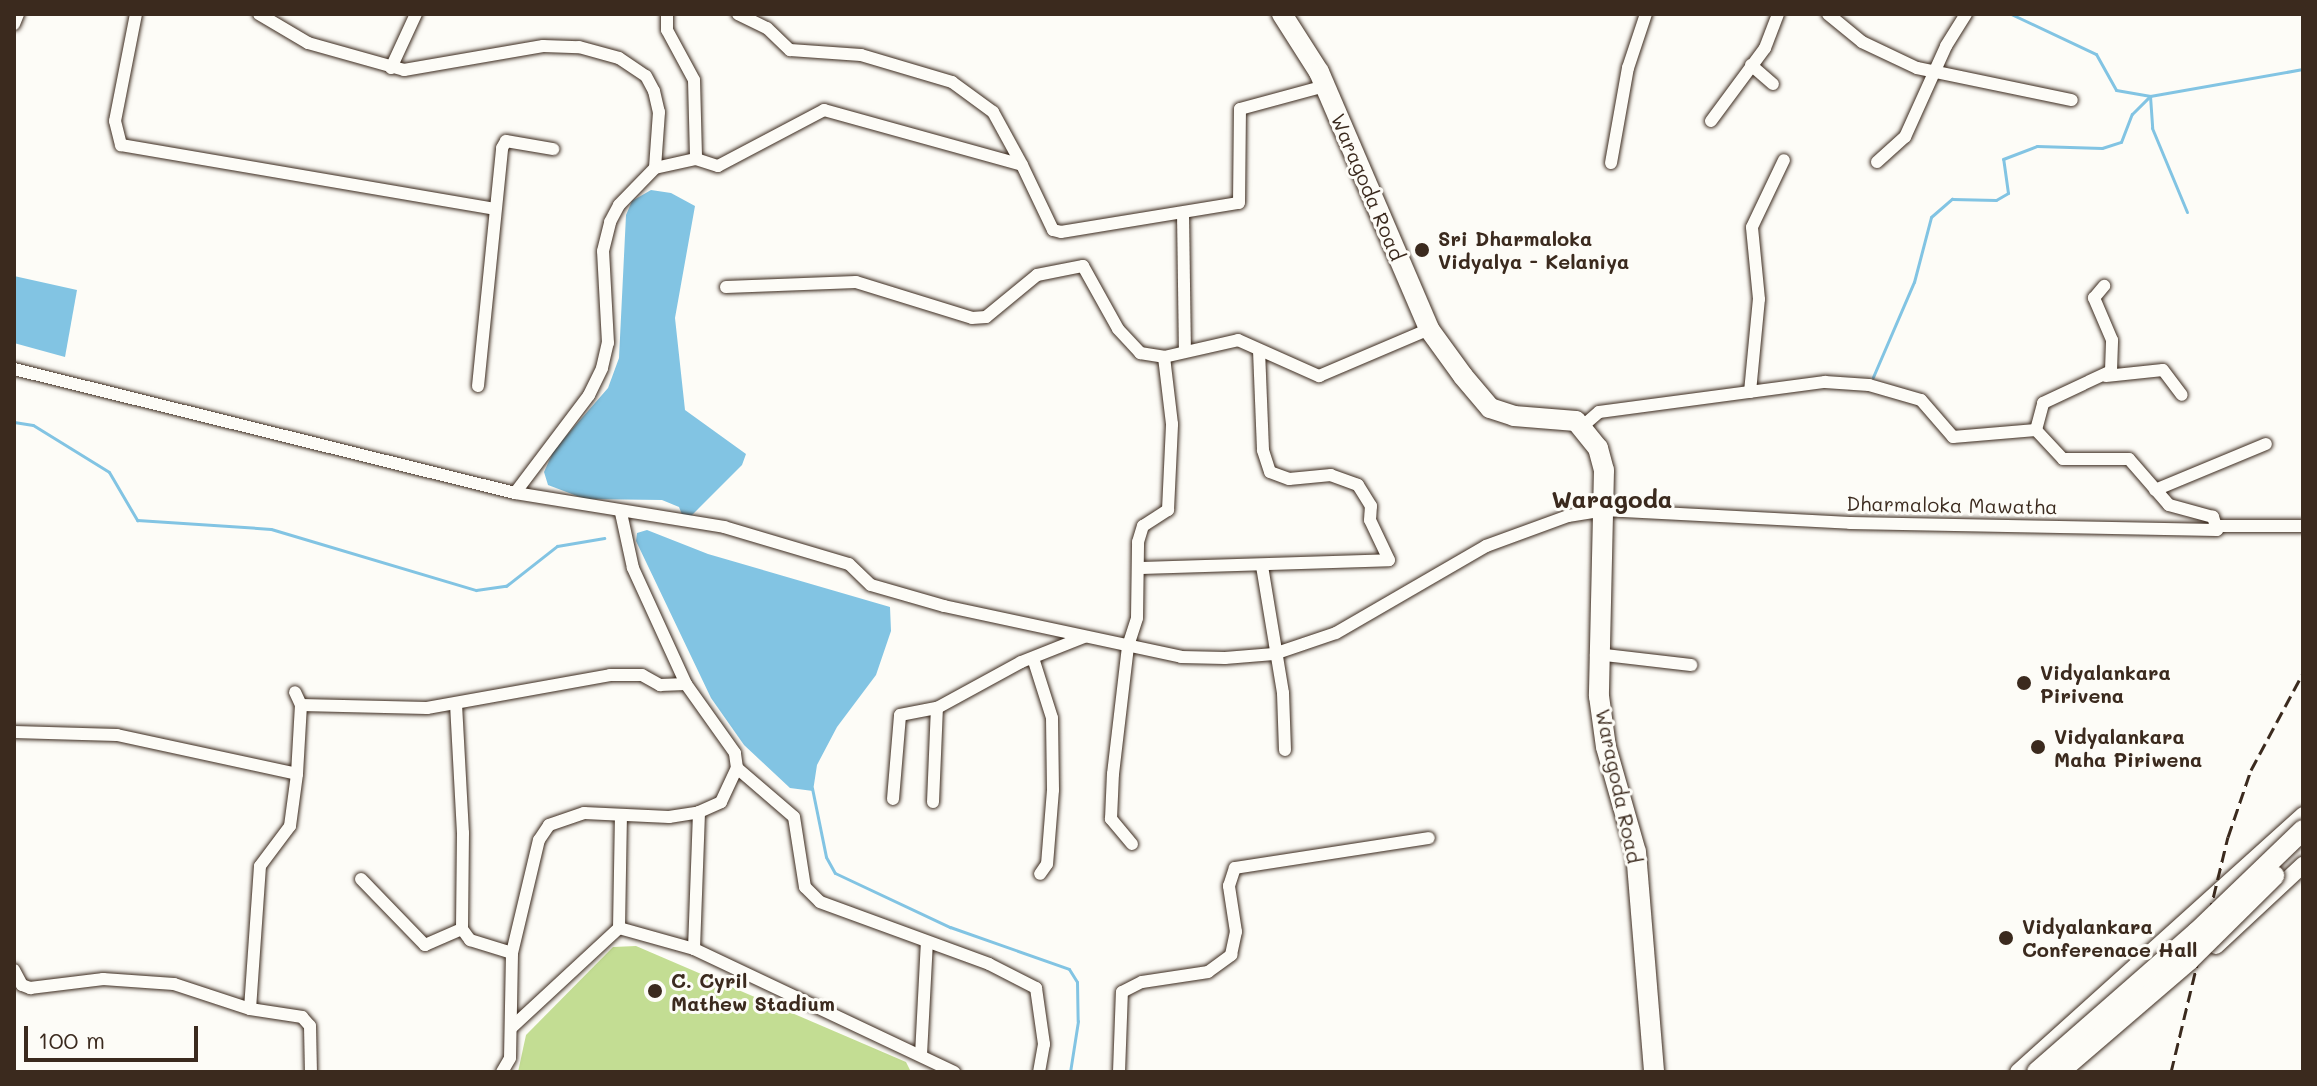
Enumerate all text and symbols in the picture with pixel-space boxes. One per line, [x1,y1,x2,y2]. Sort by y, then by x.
street label: Waragoda Road [1326,110,1410,264]
place label: Sri Dharmaloka Vidyalya - Kelaniya [1438,226,1629,273]
marker: Sri Dharmaloka Vidyalya - Kelaniya [1413,241,1431,259]
district label: Waragoda [1551,485,1673,513]
street label: Dharmaloka Mawatha [1846,491,2058,519]
place label: Vidyalankara Pirivena [2040,660,2171,707]
marker: Vidyalankara Pirivena [2015,674,2033,692]
street label: Waragoda Road [1591,707,1647,865]
place label: Vidyalankara Maha Piriwena [2054,724,2202,771]
marker: Vidyalankara Maha Piriwena [2029,738,2047,756]
place label: Vidyalankara Conferenace Hall [2022,914,2197,961]
marker: Vidyalankara Conferenace Hall [1997,929,2015,947]
place label: C. Cyril Mathew Stadium [671,968,835,1015]
marker: C. Cyril Mathew Stadium [646,982,664,1000]
scale bar [28,1010,202,1060]
text: 100 m [38,1024,105,1055]

